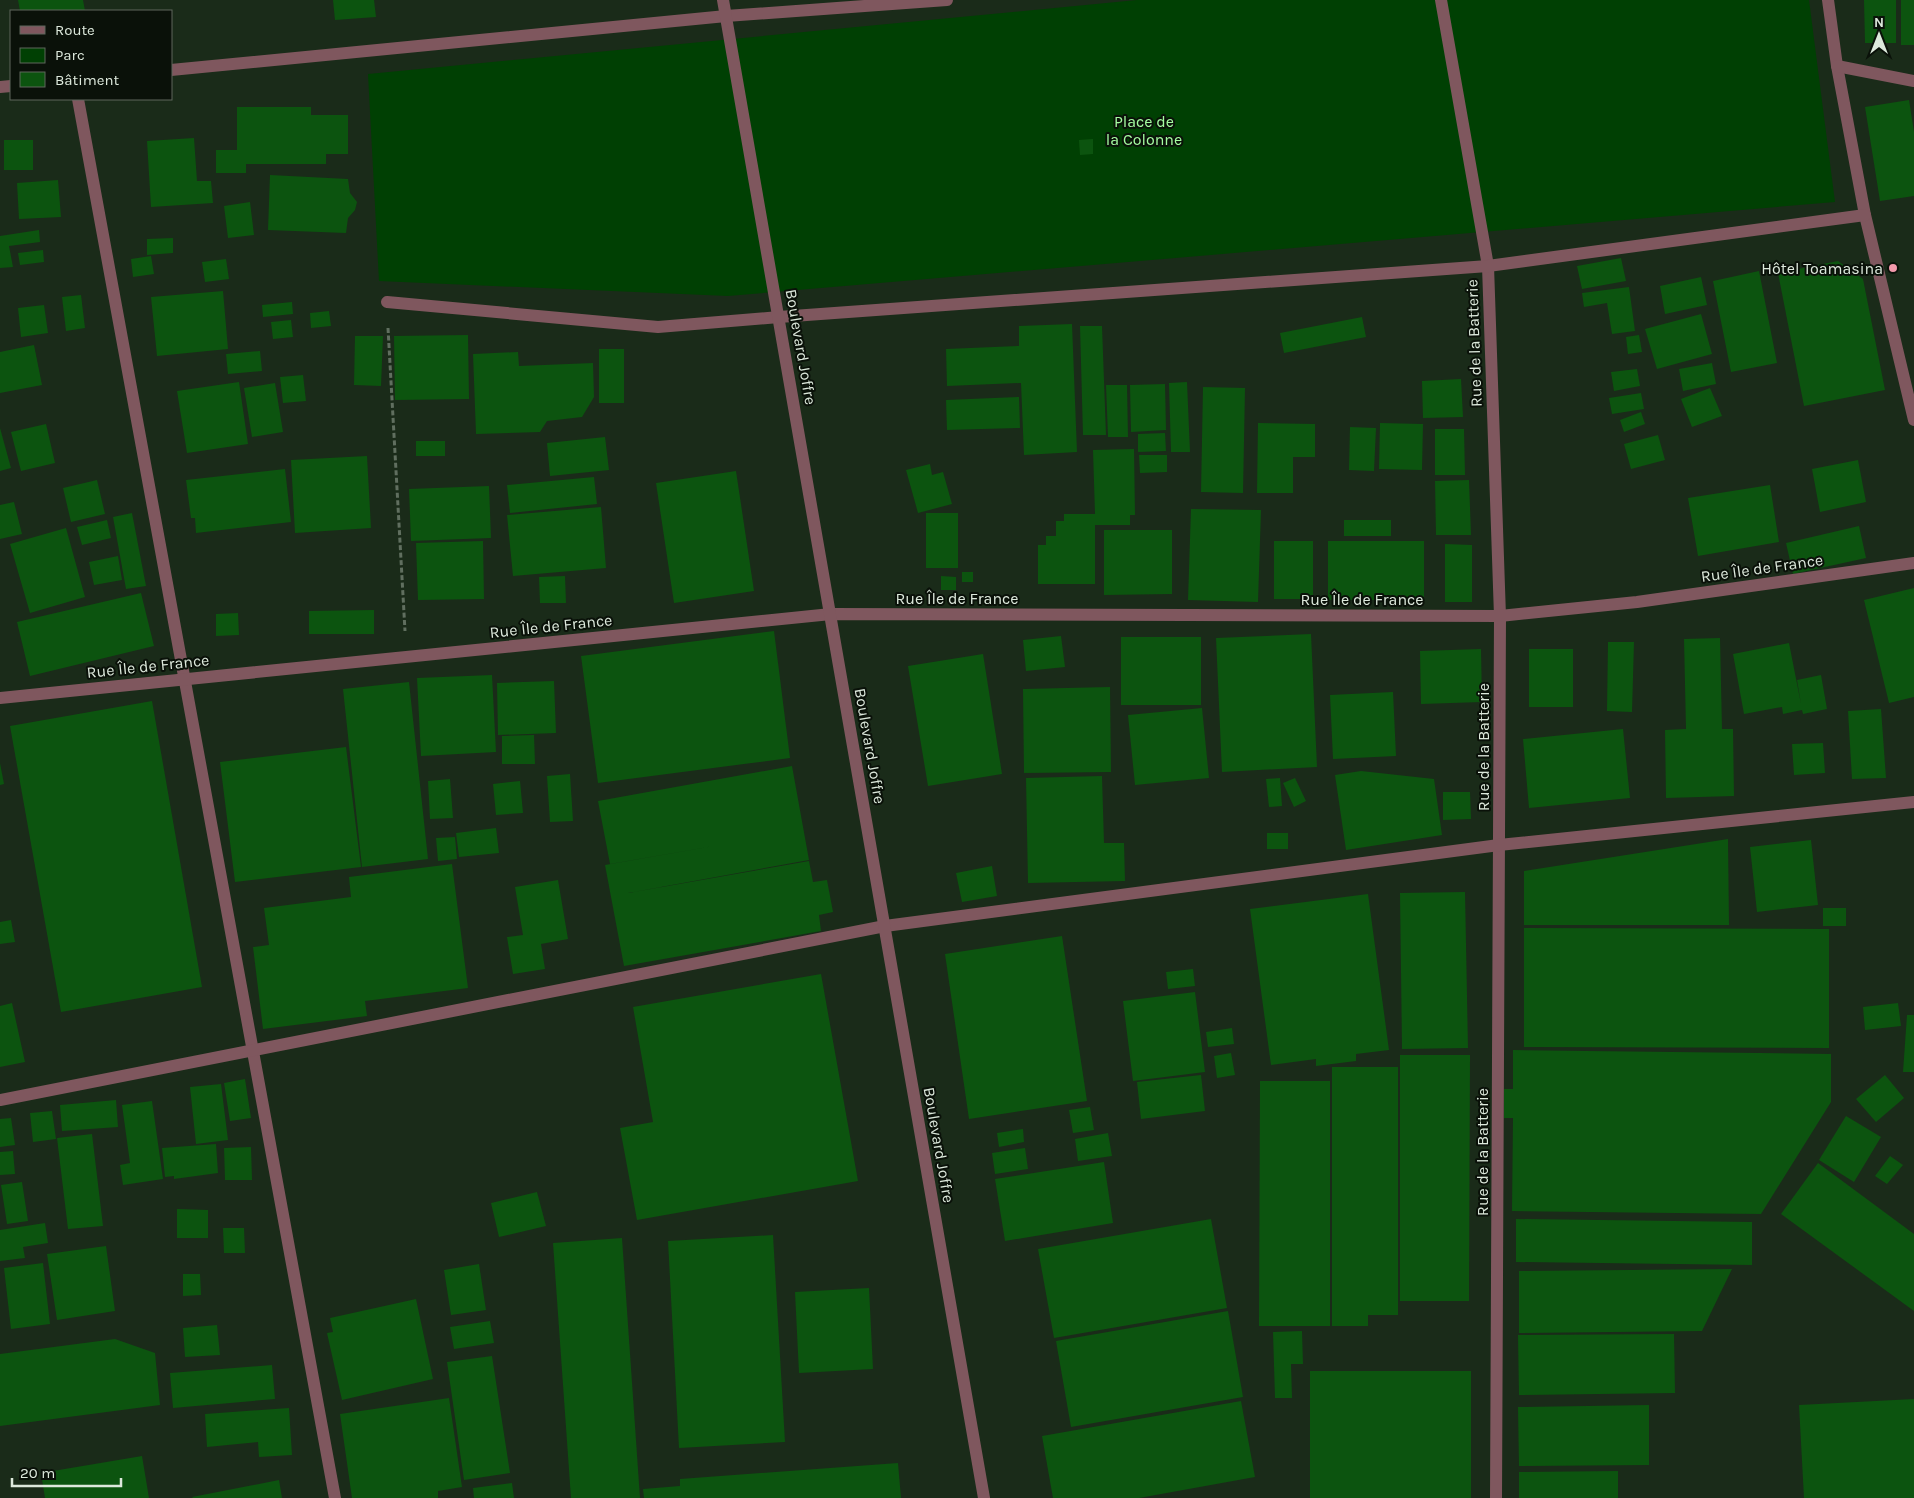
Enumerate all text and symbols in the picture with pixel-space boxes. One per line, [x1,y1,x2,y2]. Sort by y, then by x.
legend [10,10,172,100]
north arrow [1854,10,1904,60]
text: N [1874,14,1884,31]
text: Route [55,21,95,39]
text: Parc [55,46,85,64]
text: Bâtiment [55,71,119,89]
park label: Place de la Colonne [1106,112,1182,149]
place label: Hôtel Toamasina [1761,259,1883,278]
marker: Hôtel Toamasina [1887,262,1899,274]
street label: Rue de la Batterie [1462,279,1486,407]
street label: Boulevard Joffre [781,288,821,406]
street label: Rue Île de France [1700,550,1824,586]
street label: Rue Île de France [895,589,1019,608]
street label: Rue Île de France [1300,590,1424,609]
street label: Rue Île de France [489,610,613,642]
street label: Rue Île de France [86,650,210,682]
street label: Rue de la Batterie [1474,683,1493,811]
street label: Boulevard Joffre [850,687,890,805]
street label: Boulevard Joffre [919,1086,959,1204]
street label: Rue de la Batterie [1473,1088,1492,1216]
scale bar [12,1456,121,1488]
text: 20 m [20,1464,55,1482]

